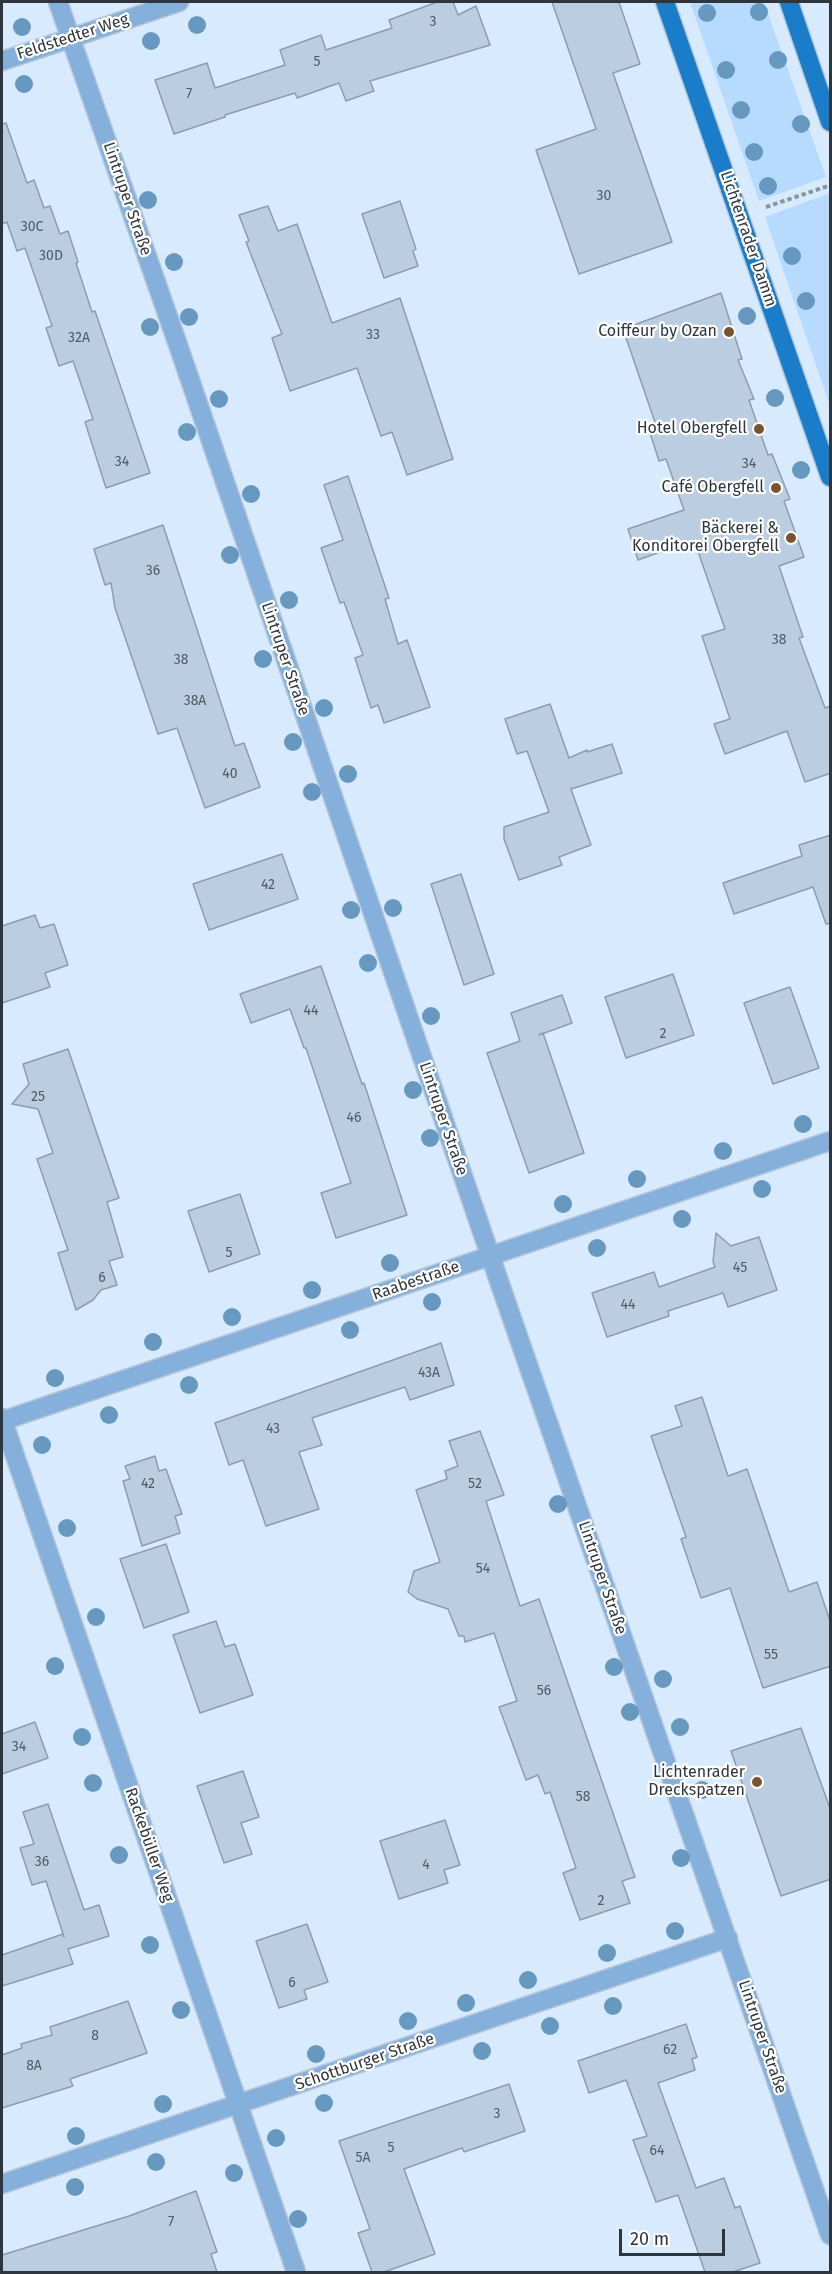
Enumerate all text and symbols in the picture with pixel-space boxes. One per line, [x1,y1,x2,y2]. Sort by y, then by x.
street label: Feldstedter Weg [15,10,131,64]
house number: 3 [430,14,436,30]
house number: 5 [313,54,321,70]
house number: 7 [186,86,192,102]
street label: Lintruper Straße [99,140,155,258]
street label: Lichtenrader Damm [716,169,780,309]
house number: 30 [597,188,611,204]
house number: 30C [21,219,43,235]
house number: 30D [39,248,63,264]
place label: Coiffeur by Ozan [598,322,717,342]
marker: Coiffeur by Ozan [722,325,736,339]
house number: 33 [366,327,380,343]
house number: 32A [68,330,90,346]
place label: Hotel Obergfell [637,419,747,439]
marker: Hotel Obergfell [752,422,766,436]
house number: 34 [115,454,129,470]
house number: 34 [742,456,756,472]
place label: Café Obergfell [661,478,764,498]
marker: Café Obergfell [769,481,783,495]
place label: Bäckerei & Konditorei Obergfell [632,519,779,557]
marker: Bäckerei & Konditorei Obergfell [784,531,798,545]
house number: 36 [146,563,160,579]
street label: Lintruper Straße [257,600,313,718]
house number: 38 [772,632,786,648]
house number: 38 [174,652,188,668]
house number: 38A [184,693,206,709]
house number: 40 [222,766,238,782]
house number: 42 [261,877,275,893]
house number: 44 [304,1003,318,1019]
house number: 2 [660,1026,666,1042]
street label: Lintruper Straße [415,1060,471,1178]
house number: 25 [31,1089,45,1105]
house number: 46 [347,1110,361,1126]
house number: 5 [225,1245,233,1261]
street label: Raabestraße [370,1257,462,1305]
house number: 45 [733,1260,747,1276]
house number: 6 [98,1270,106,1286]
house number: 44 [621,1297,635,1313]
house number: 43A [418,1365,440,1381]
house number: 43 [266,1421,280,1437]
house number: 42 [141,1476,155,1492]
house number: 52 [468,1476,482,1492]
street label: Lintruper Straße [574,1519,630,1637]
house number: 54 [476,1561,490,1577]
house number: 55 [764,1647,778,1663]
house number: 56 [537,1683,551,1699]
house number: 34 [12,1739,26,1755]
place label: Lichtenrader Dreckspatzen [648,1763,745,1801]
marker: Lichtenrader Dreckspatzen [750,1775,764,1789]
street label: Rackebüller Weg [120,1785,178,1905]
house number: 58 [576,1789,590,1805]
house number: 36 [35,1854,49,1870]
house number: 4 [422,1857,430,1873]
house number: 2 [598,1893,604,1909]
house number: 6 [288,1975,296,1991]
street label: Lintruper Straße [734,1978,790,2096]
house number: 8 [91,2028,99,2044]
street label: Schottburger Straße [293,2029,437,2095]
house number: 62 [663,2042,677,2058]
house number: 8A [26,2058,42,2074]
house number: 3 [494,2106,500,2122]
house number: 5 [387,2140,395,2156]
house number: 64 [650,2143,664,2159]
house number: 5A [355,2150,371,2166]
house number: 7 [168,2214,174,2230]
scale bar [622,2217,728,2255]
text: 20 m [630,2228,669,2250]

